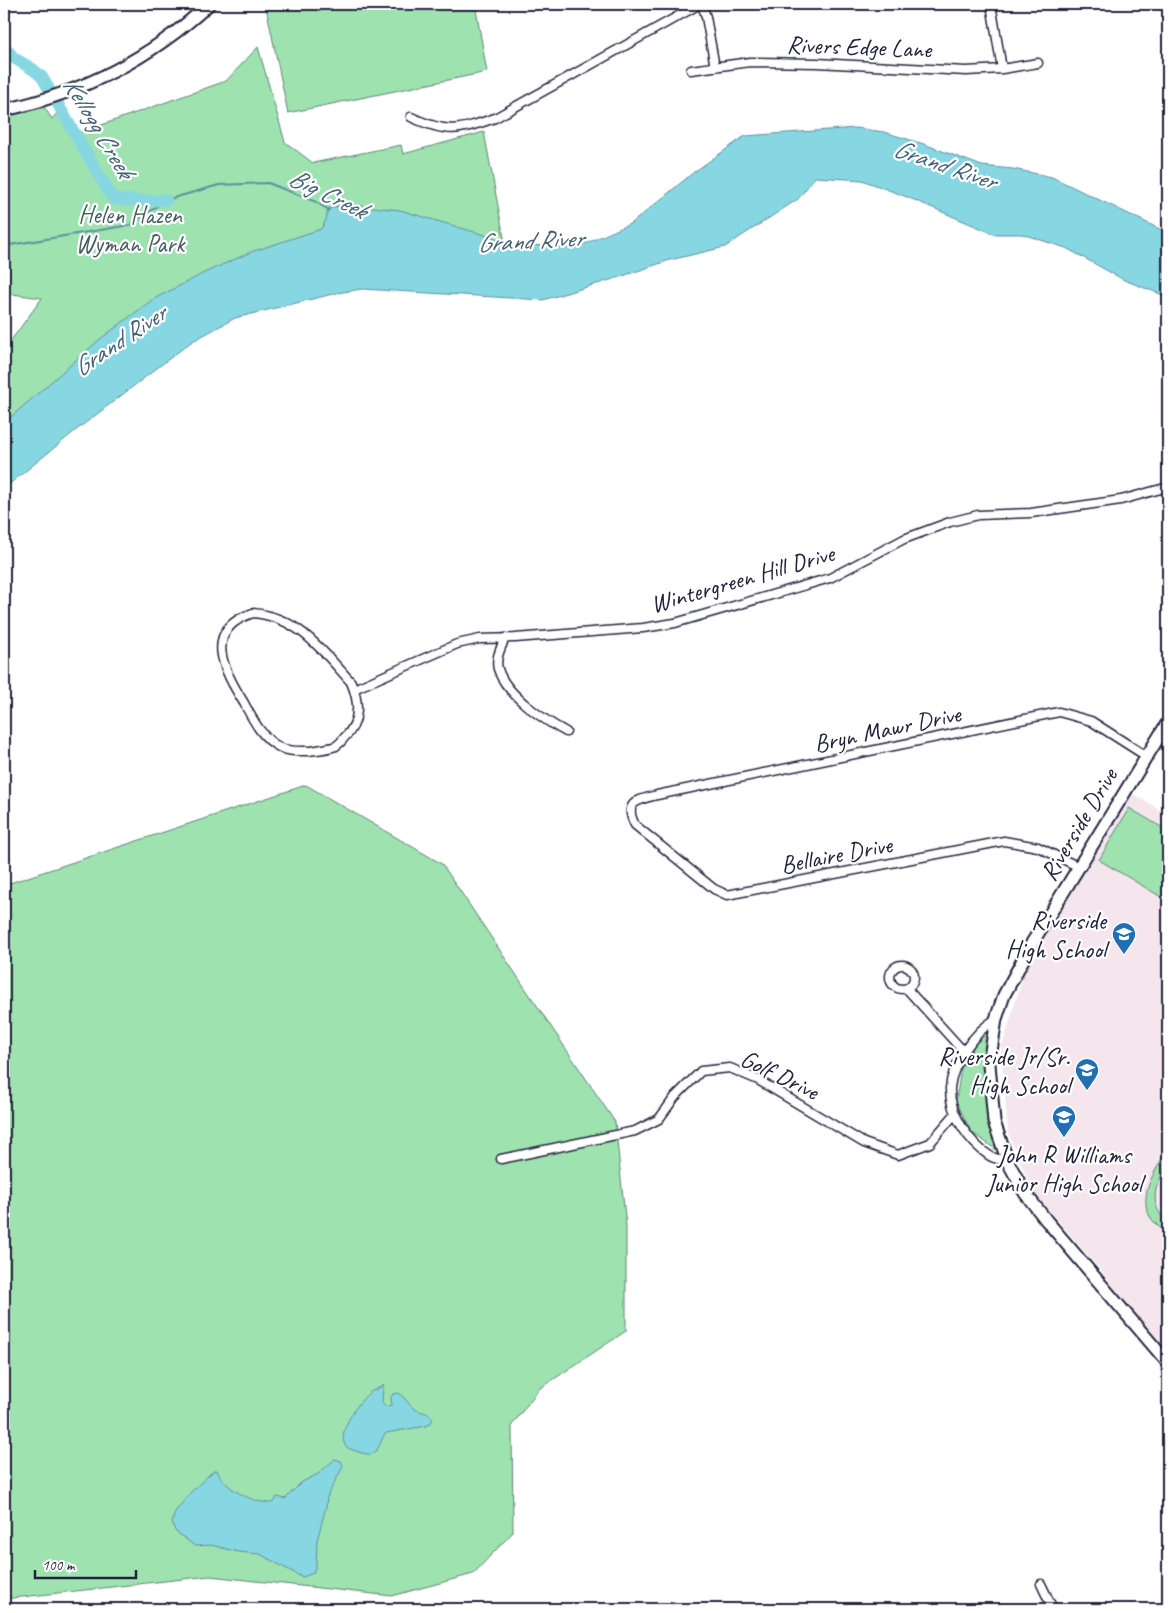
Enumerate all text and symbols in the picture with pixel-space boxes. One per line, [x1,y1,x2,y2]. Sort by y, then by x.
street label: Rivers Edge Lane [786,28,934,66]
water label: Kellogg Creek [56,71,144,188]
water label: Grand River [889,132,1004,198]
water label: Big Creek [283,161,377,229]
park label: Helen Hazen Wyman Park [75,199,186,260]
water label: Grand River [476,221,587,260]
water label: Grand River [66,295,175,384]
street label: Wintergreen Hill Drive [647,537,839,620]
street label: Bryn Mawr Drive [811,697,965,760]
street label: Riverside Drive [1033,761,1126,887]
street label: Bellaire Drive [778,828,896,881]
place label: Riverside High School [1006,905,1111,966]
school or university icon: Riverside High School [1111,921,1137,955]
place label: Riverside Jr/Sr. High School [938,1041,1075,1102]
street label: Golf Drive [735,1042,826,1108]
school or university icon: Riverside Jr/Sr. High School [1074,1057,1100,1091]
school or university icon: John R Williams Junior High School [1051,1104,1077,1138]
place label: John R Williams Junior High School [985,1139,1147,1200]
scale bar [35,1548,136,1580]
text: 100 m [42,1556,76,1575]

